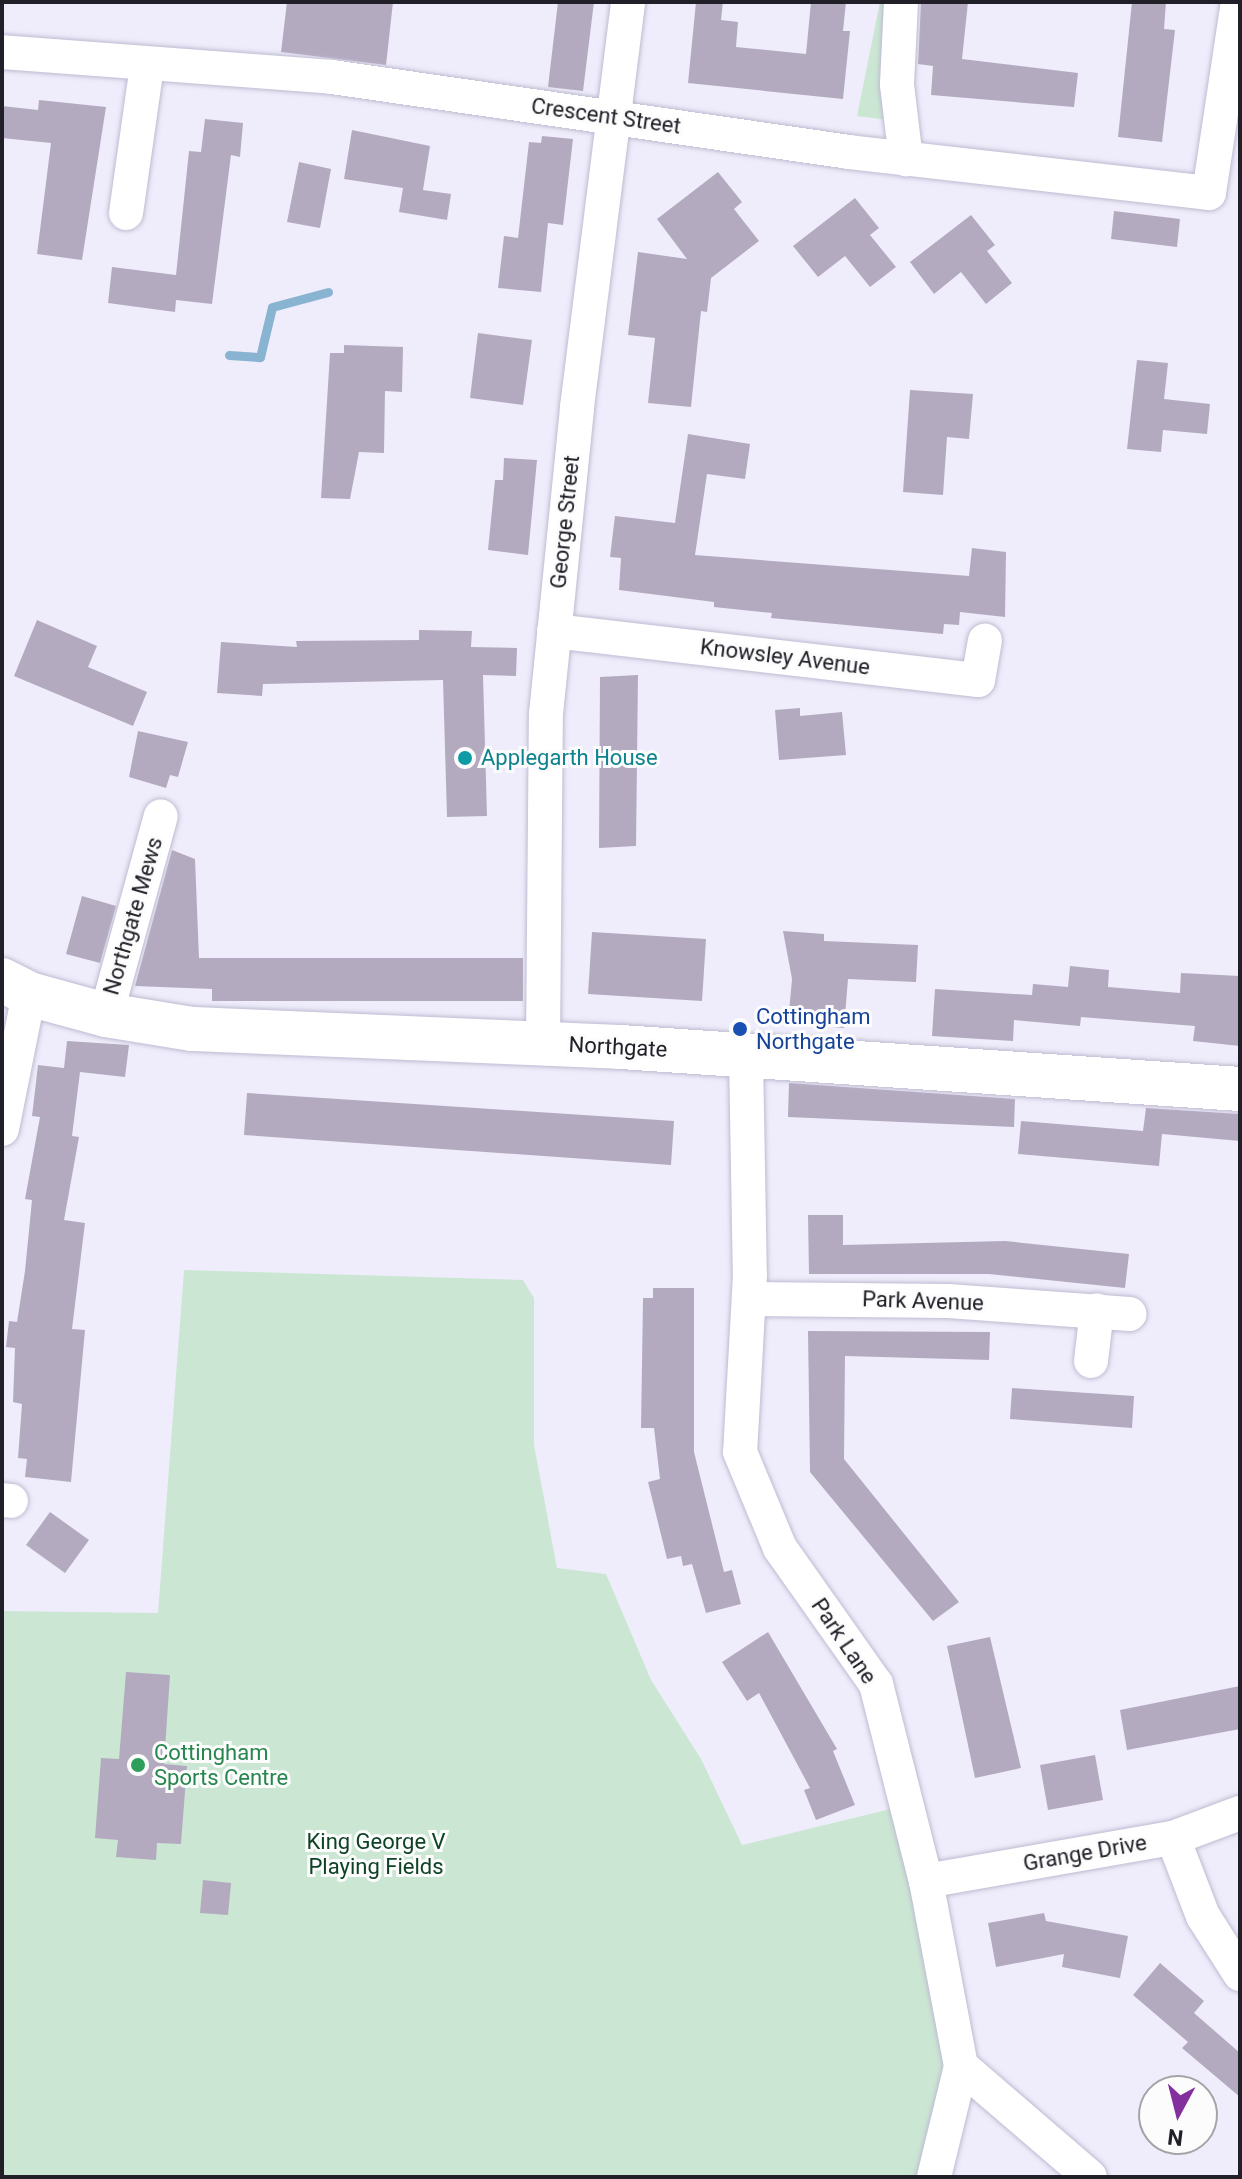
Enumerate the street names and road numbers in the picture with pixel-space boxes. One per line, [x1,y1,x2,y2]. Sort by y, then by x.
street label: Crescent Street [530,92,682,140]
street label: George Street [545,454,585,590]
street label: Knowsley Avenue [699,633,871,681]
street label: Northgate Mews [98,834,168,998]
street label: Northgate [568,1031,668,1063]
street label: Park Avenue [862,1286,984,1316]
street label: Park Lane [806,1593,882,1689]
street label: Grange Drive [1021,1829,1149,1877]

